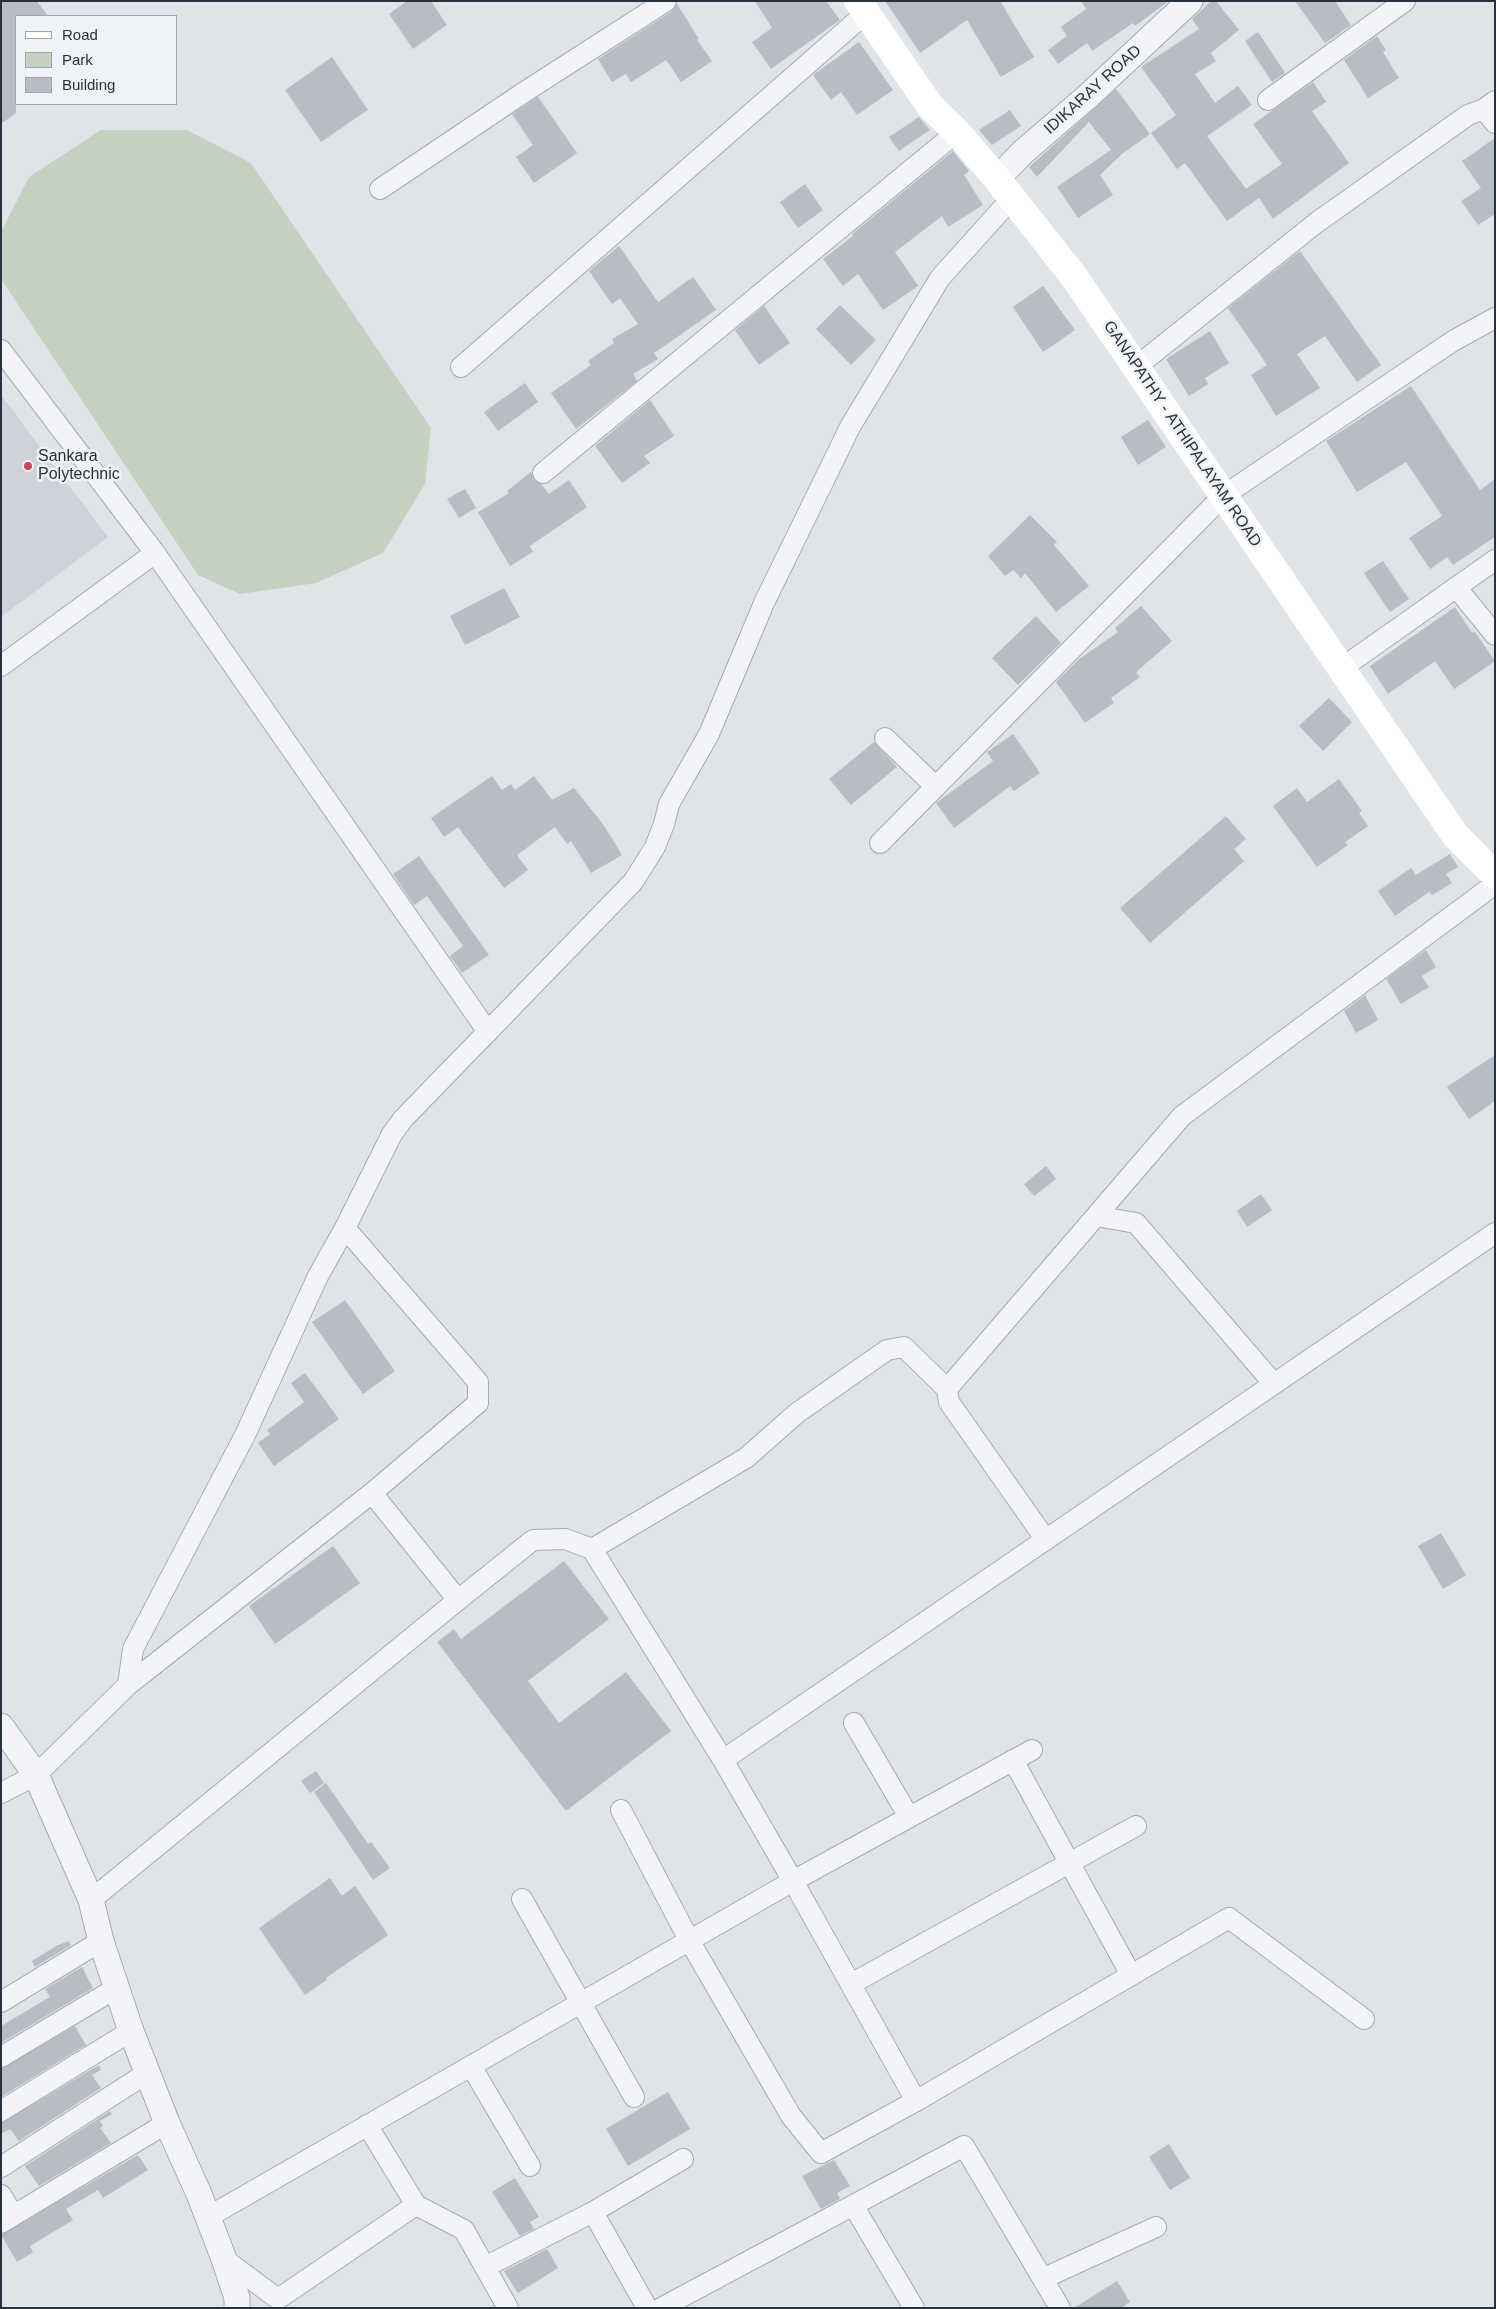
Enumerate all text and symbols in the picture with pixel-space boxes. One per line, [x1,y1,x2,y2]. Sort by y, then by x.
legend [15,15,178,105]
text: Road [62,26,98,43]
street label: IDIKARAY ROAD [1040,41,1146,139]
text: Park [62,51,93,68]
text: Building [62,76,115,93]
street label: GANAPATHY - ATHIPALAYAM ROAD [1099,317,1265,551]
place label: Sankara Polytechnic [38,447,120,485]
marker: Sankara Polytechnic [22,460,34,472]

